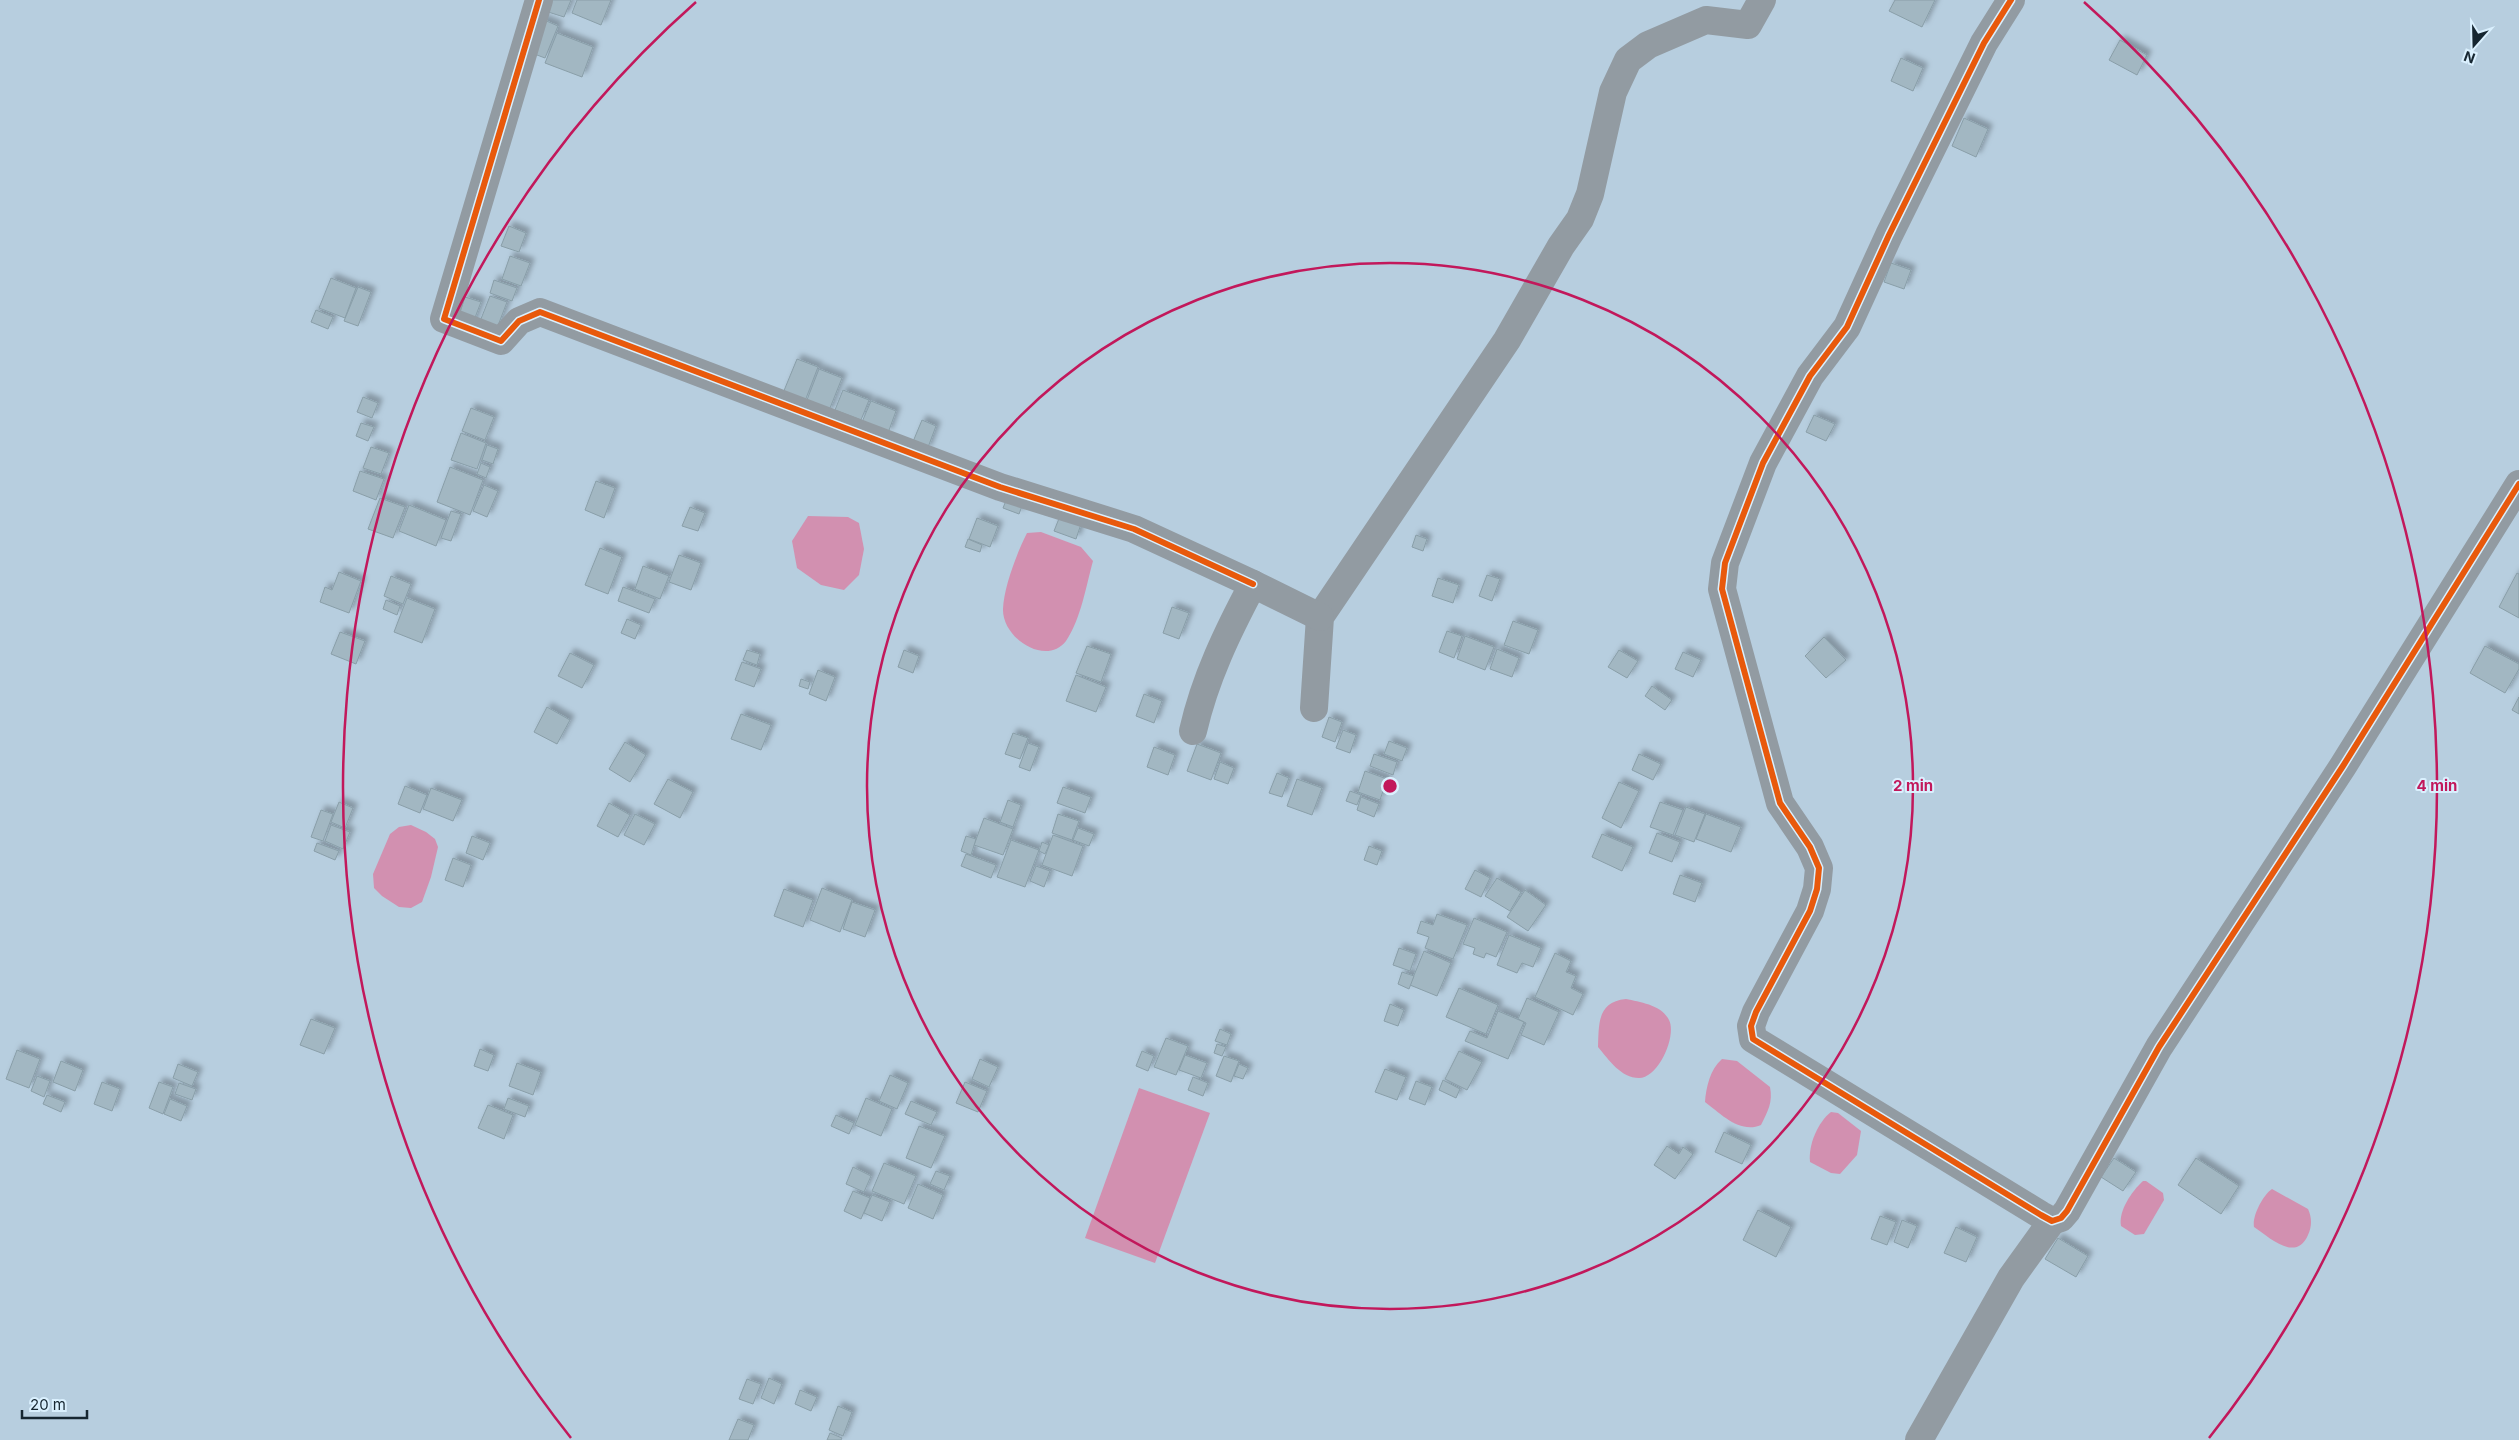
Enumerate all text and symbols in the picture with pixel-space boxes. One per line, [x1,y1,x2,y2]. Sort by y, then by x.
north arrow [2449,20,2499,70]
text: N [2461,48,2477,67]
text: 2 min [1893,776,1933,795]
text: 4 min [2417,776,2457,795]
centre of rings [1381,777,1399,795]
scale bar [22,1388,88,1420]
text: 20 m [30,1395,66,1414]

